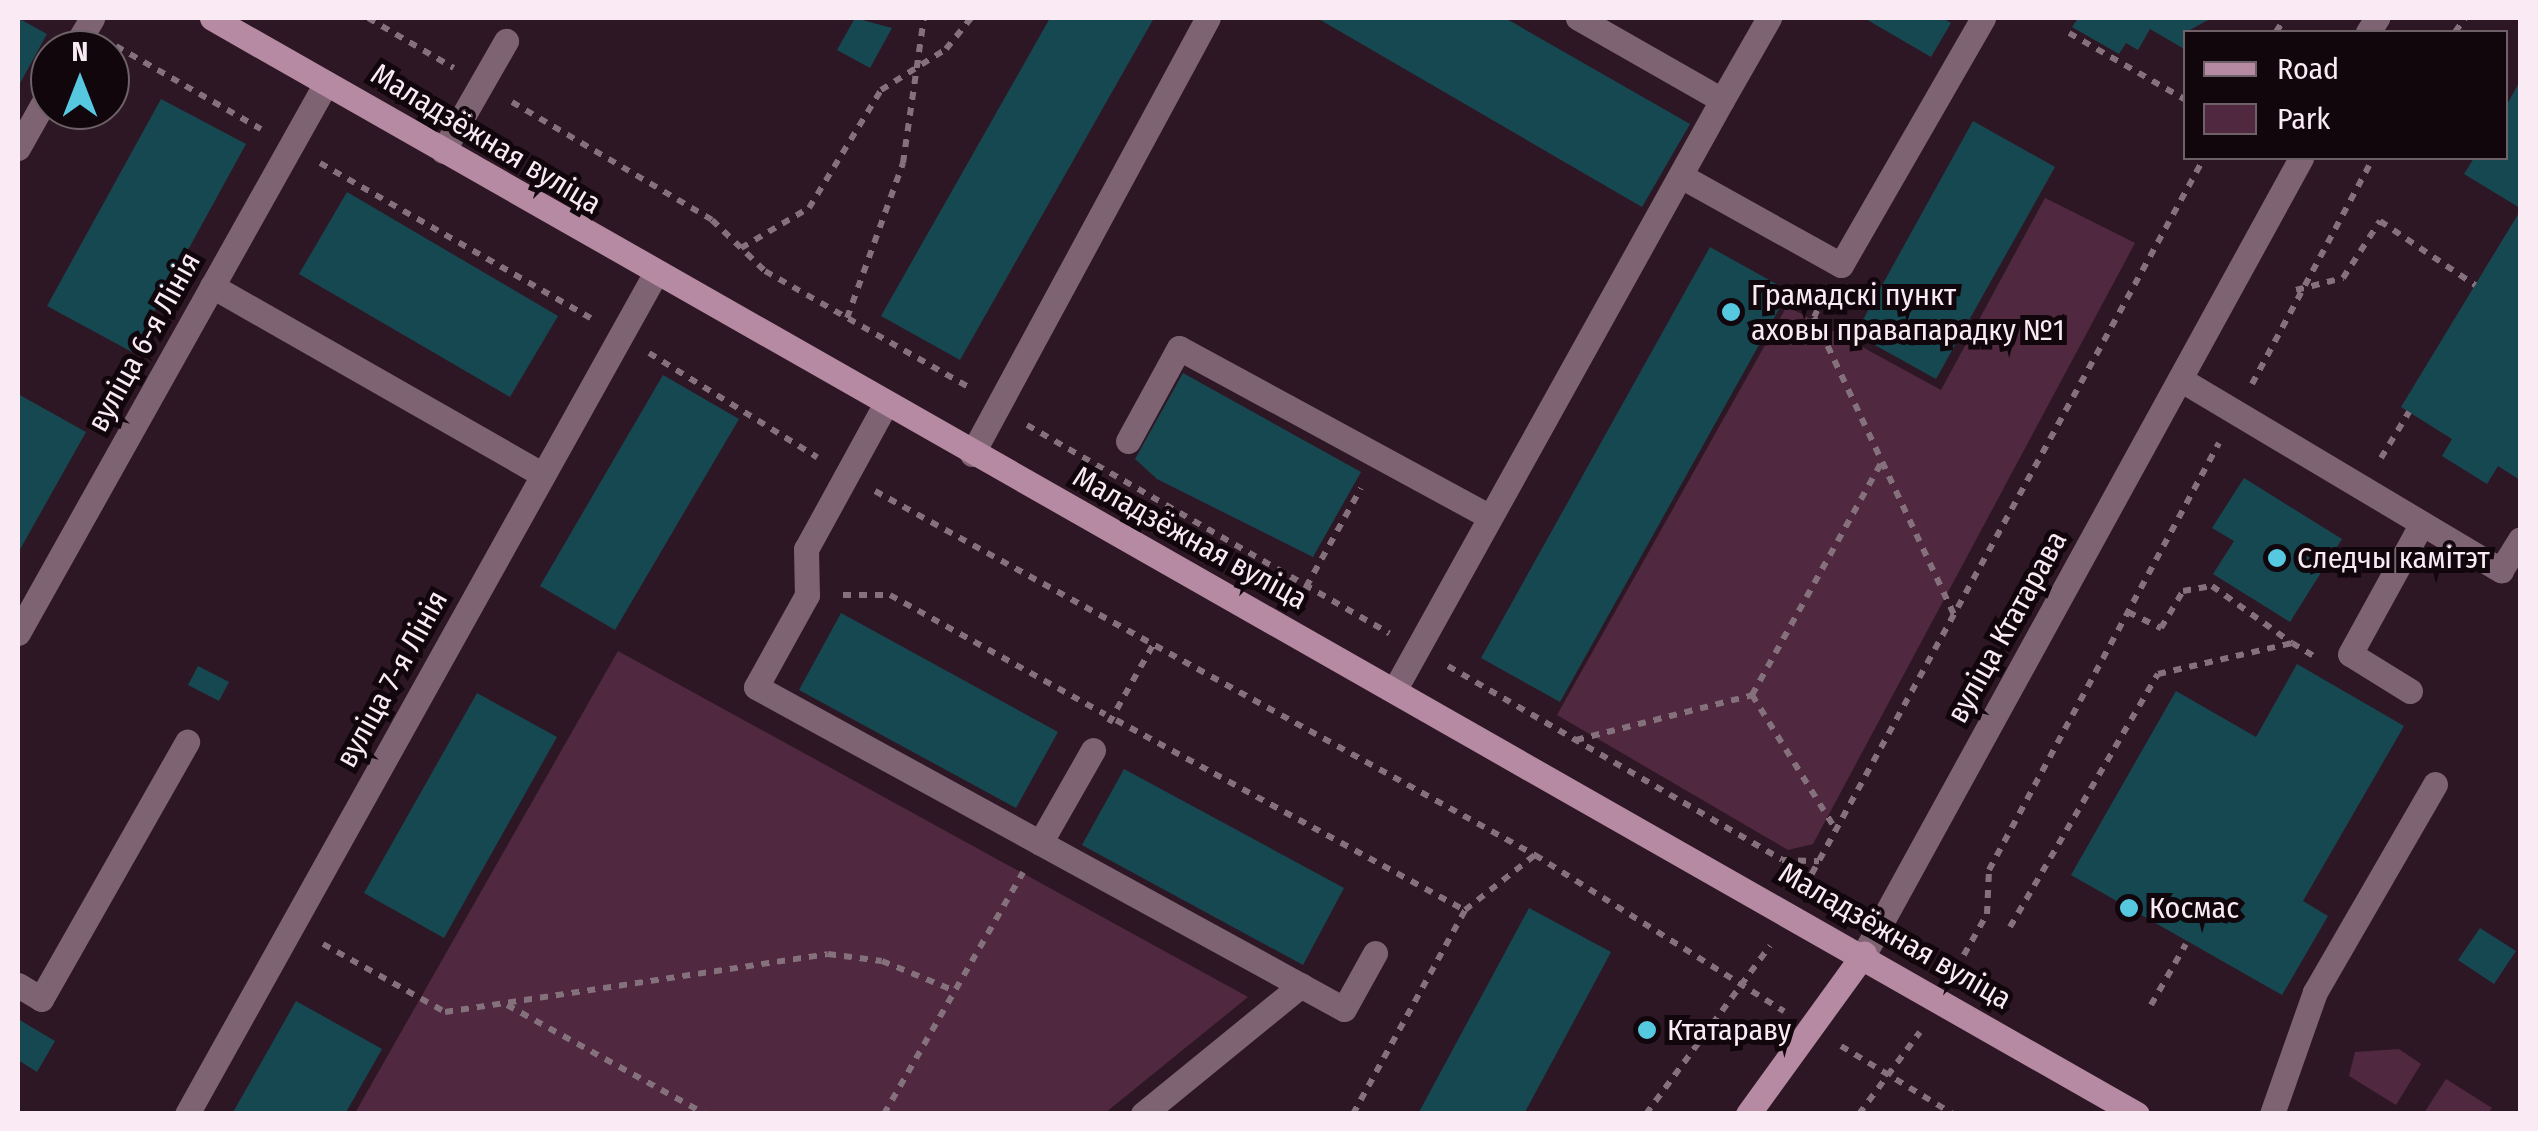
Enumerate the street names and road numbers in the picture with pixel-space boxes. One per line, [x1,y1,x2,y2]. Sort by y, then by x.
street label: Маладзёжная вуліца [364,56,608,222]
street label: вуліца 6-я Лінія [80,246,208,438]
street label: Маладзёжная вуліца [1067,459,1313,617]
street label: вуліца Ктатарава [1939,525,2075,729]
street label: вуліца 7-я Лінія [329,584,455,774]
street label: Маладзёжная вуліца [1773,855,2017,1017]

